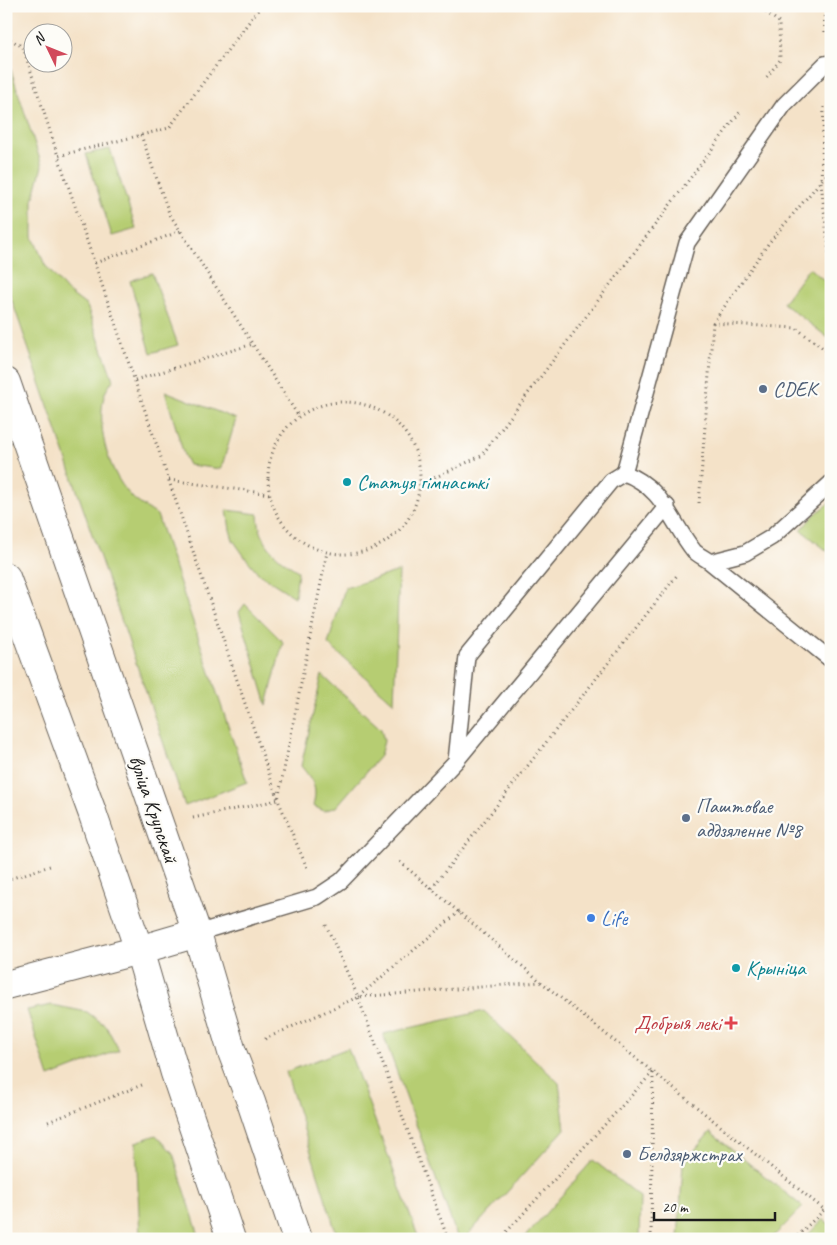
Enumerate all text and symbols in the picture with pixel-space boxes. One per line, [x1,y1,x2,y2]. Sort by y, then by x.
north arrow [22,22,72,72]
text: N [30,29,50,48]
place label: CDEK [773,376,820,402]
marker: CDEK [757,383,769,395]
place label: Статуя гімнасткі [357,469,491,495]
marker: Статуя гімнасткі [341,476,353,488]
street label: вуліца Крупскай [123,752,185,867]
place label: Паштовае аддзяленне №8 [696,793,804,843]
marker: Паштовае аддзяленне №8 [680,812,692,824]
place label: Life [601,905,628,931]
marker: Life [585,912,597,924]
place label: Крыніца [746,955,807,981]
marker: Крыніца [730,962,742,974]
place label: Добрыя лекі [634,1010,724,1036]
marker: Добрыя лекі [725,1017,737,1029]
place label: Белдзяржстрах [637,1141,744,1167]
marker: Белдзяржстрах [621,1148,633,1160]
scale bar [654,1190,776,1222]
text: 20 m [662,1198,689,1217]

